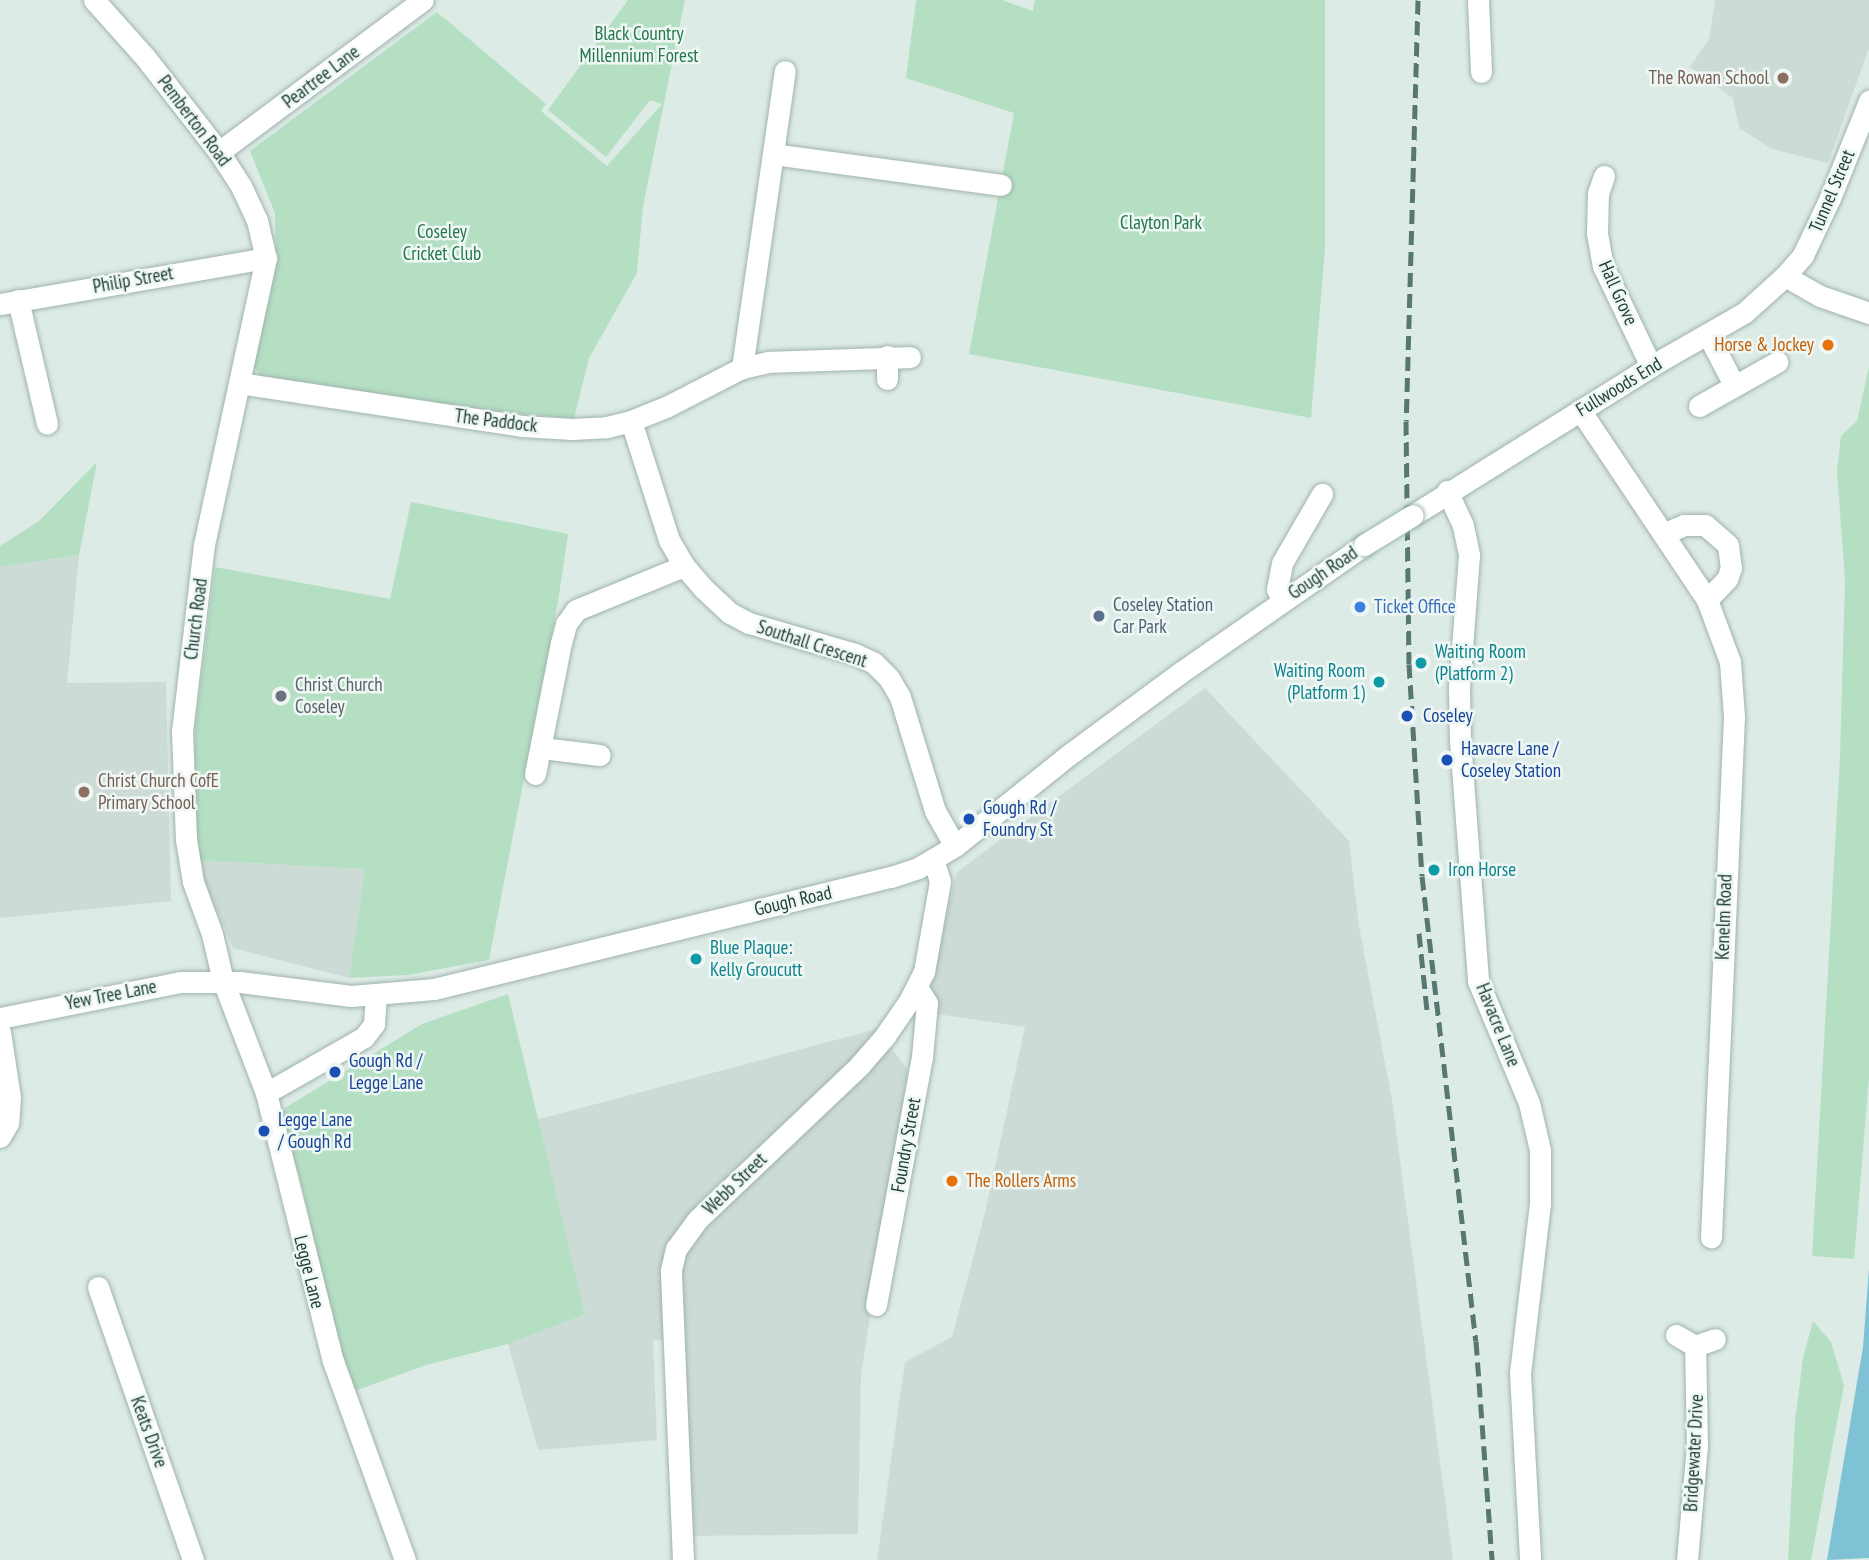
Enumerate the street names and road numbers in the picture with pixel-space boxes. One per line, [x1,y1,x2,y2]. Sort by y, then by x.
street label: Peartree Lane [278,41,364,113]
street label: Pemberton Road [152,71,236,171]
street label: Tunnel Street [1804,146,1860,236]
street label: Hall Grove [1594,257,1642,329]
street label: Philip Street [91,262,175,298]
street label: Fullwoods End [1572,353,1666,421]
street label: The Paddock [453,405,539,437]
street label: Gough Road [1284,542,1362,604]
street label: Church Road [180,577,212,661]
street label: Southall Crescent [754,615,870,673]
street label: Kenelm Road [1711,874,1737,960]
street label: Gough Road [752,881,834,921]
street label: Yew Tree Lane [63,975,159,1015]
street label: Havacre Lane [1471,980,1525,1070]
street label: Foundry Street [886,1095,926,1195]
street label: Webb Street [698,1148,772,1220]
street label: Legge Lane [289,1233,329,1311]
street label: Keats Drive [126,1393,172,1471]
street label: Bridgewater Drive [1680,1394,1708,1512]

